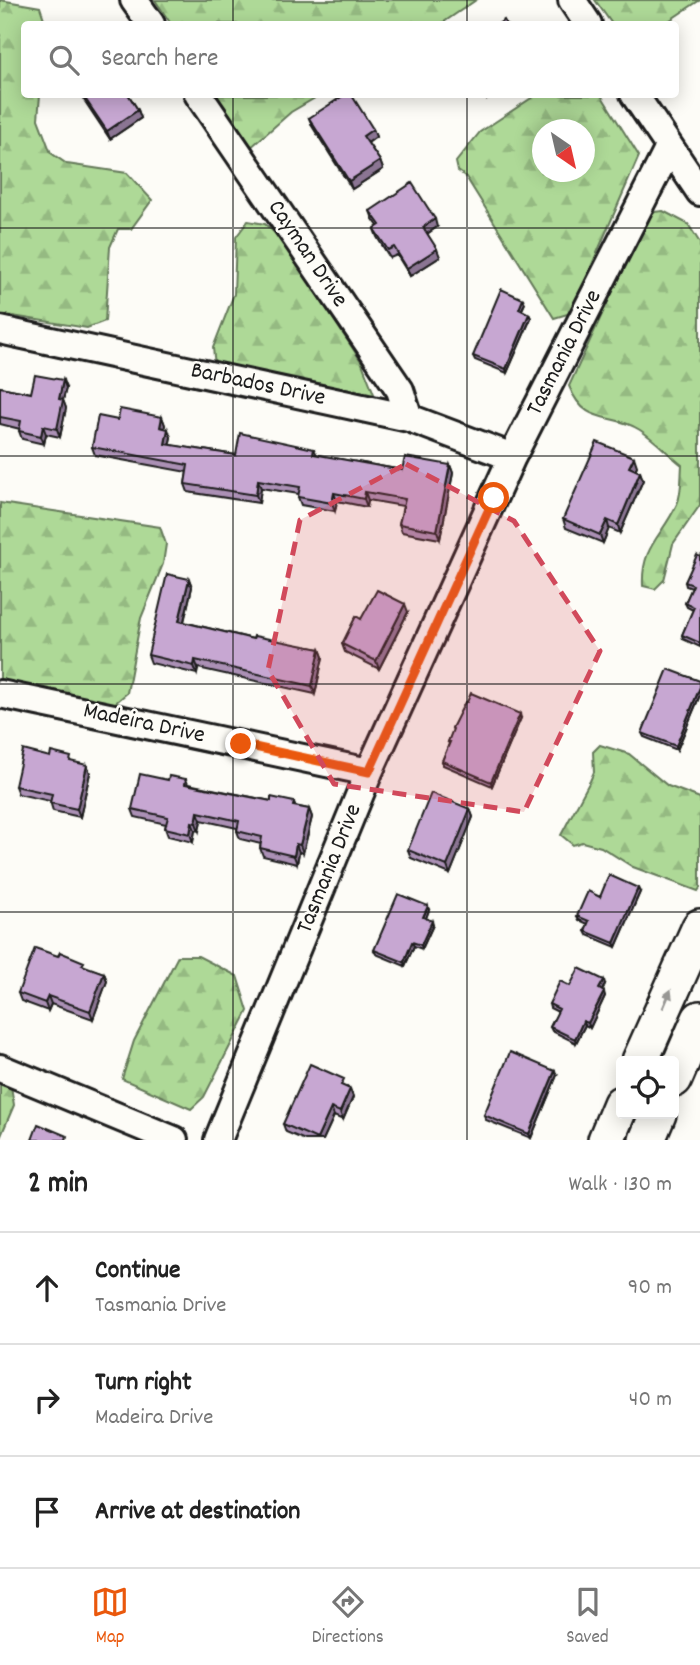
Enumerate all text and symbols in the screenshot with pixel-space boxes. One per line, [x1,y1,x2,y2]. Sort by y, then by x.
search box [21,21,679,98]
icon: search [45,41,83,79]
text: Search here [101,41,219,78]
north arrow [532,119,595,182]
street label: Cayman Drive [258,193,356,315]
street label: Tasmania Drive [519,284,611,422]
street label: Barbados Drive [187,354,329,416]
route start [478,482,509,513]
street label: Madeira Drive [80,695,208,753]
route end [225,728,256,759]
street label: Tasmania Drive [289,799,371,939]
one-way arrow [661,988,672,1009]
map controls [616,1056,679,1119]
button: locate [616,1056,679,1119]
text: 2 min [28,1164,88,1207]
text: Walk · 130 m [568,1169,672,1202]
text: Continue [95,1253,180,1290]
icon: ahead [28,1269,66,1307]
text: 90 m [628,1272,672,1305]
text: Tasmania Drive [95,1290,226,1323]
text: Turn right [95,1365,192,1402]
icon: right [28,1381,66,1419]
text: 40 m [629,1384,672,1417]
text: Madeira Drive [95,1402,213,1435]
icon: arrive [28,1493,66,1531]
text: Arrive at destination [95,1494,300,1531]
tab: Map [91,1583,129,1652]
tab: Directions [312,1583,384,1652]
tab: Saved [566,1583,609,1652]

